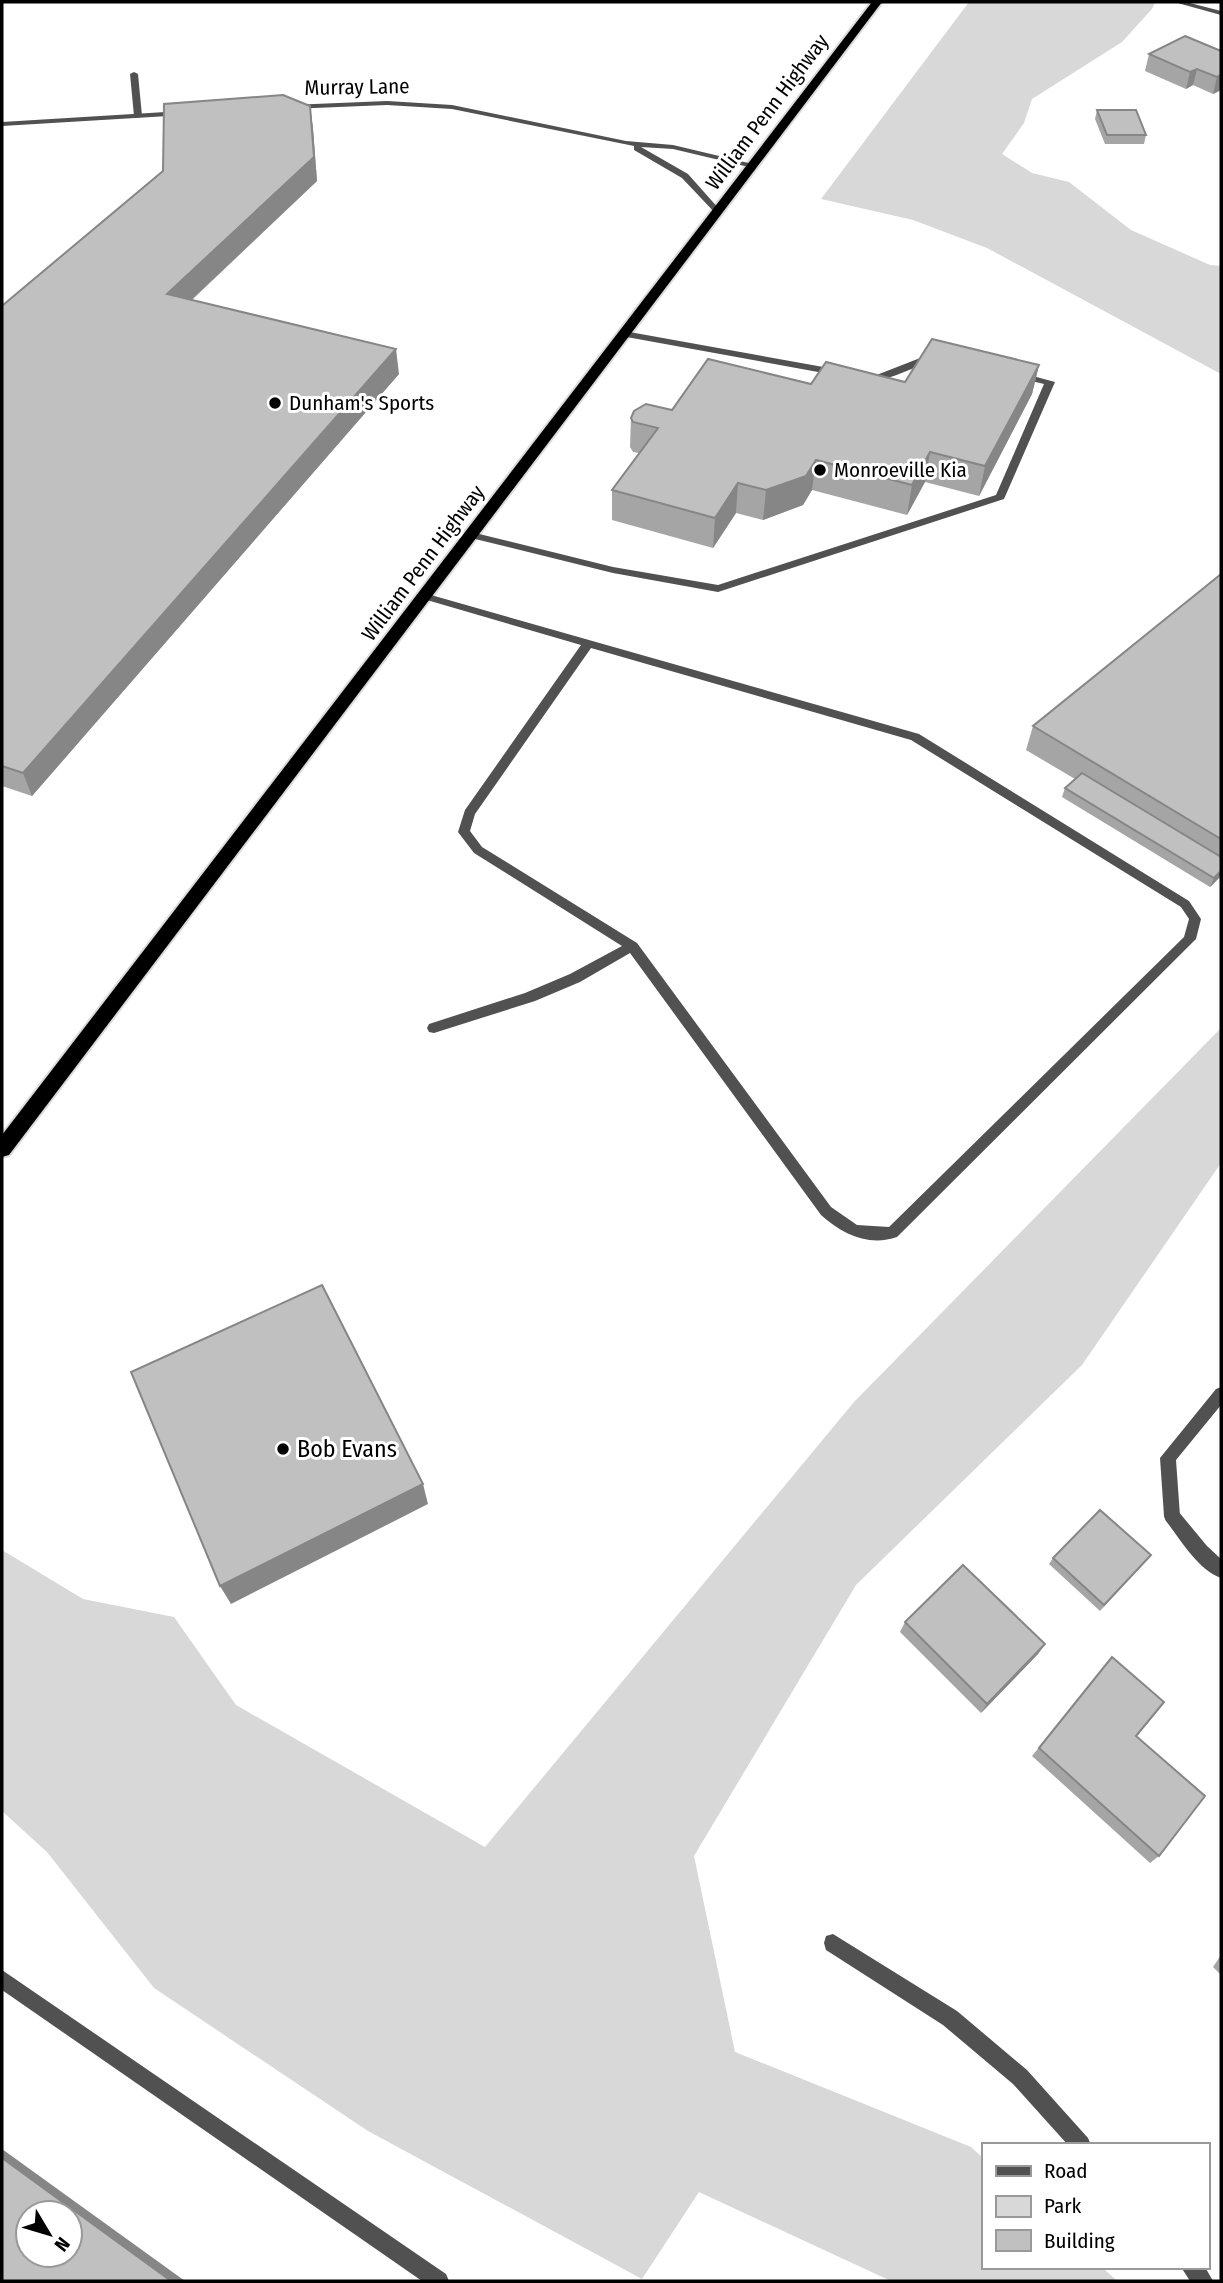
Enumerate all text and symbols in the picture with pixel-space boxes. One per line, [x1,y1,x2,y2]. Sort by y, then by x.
street label: William Penn Highway [700,28,834,195]
street label: Murray Lane [304,73,410,101]
place label: Dunham's Sports [289,390,434,416]
marker: Dunham's Sports [267,395,283,411]
place label: Monroeville Kia [834,457,967,483]
marker: Monroeville Kia [812,462,828,478]
street label: William Penn Highway [356,479,490,646]
place label: Bob Evans [297,1435,397,1463]
marker: Bob Evans [275,1441,291,1457]
legend [982,2143,1209,2269]
text: Road [1044,2158,1088,2184]
text: Park [1044,2193,1082,2219]
north arrow [14,2199,84,2269]
text: Building [1044,2228,1115,2254]
text: N [49,2233,75,2256]

